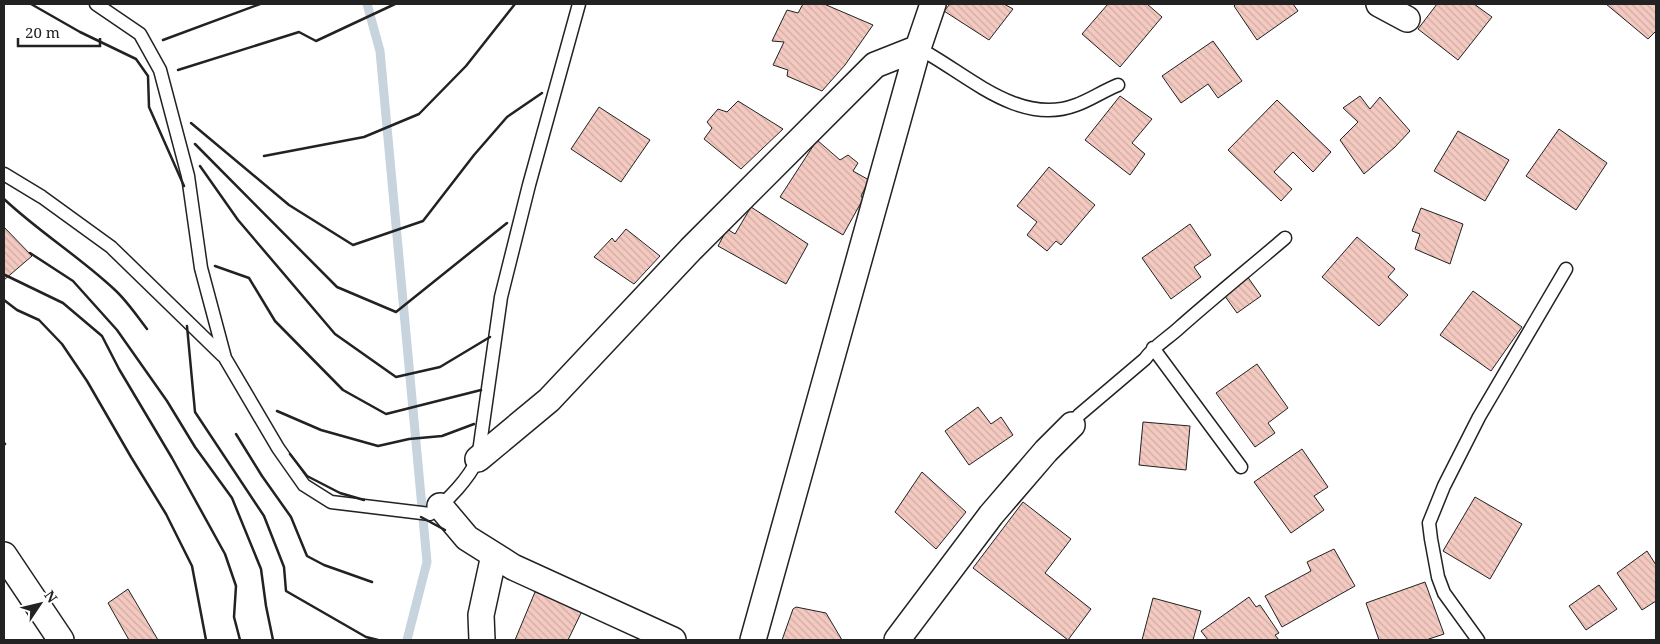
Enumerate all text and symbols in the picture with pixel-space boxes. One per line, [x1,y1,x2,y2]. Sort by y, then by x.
scale bar [18,15,100,47]
text: 20 m [25,22,60,42]
north arrow [15,579,65,629]
text: N [40,586,62,606]

